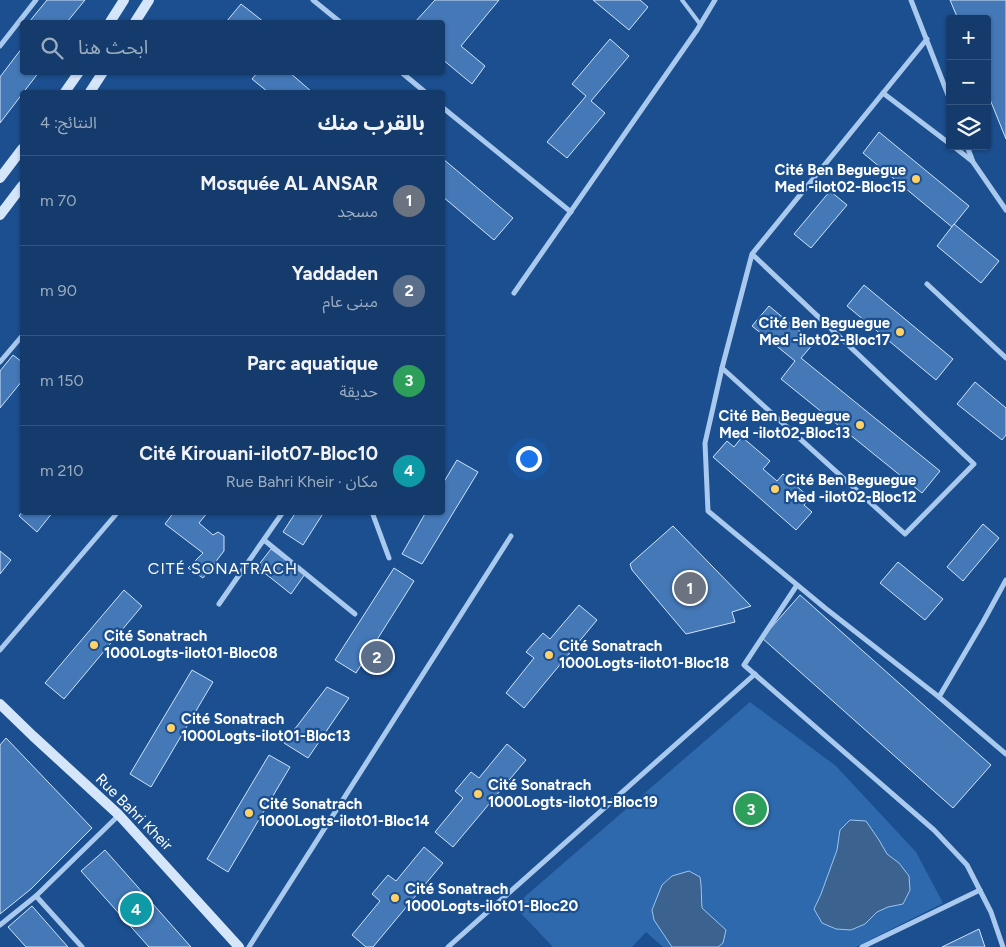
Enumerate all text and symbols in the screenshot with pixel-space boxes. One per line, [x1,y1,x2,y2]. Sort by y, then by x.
map controls [946,15,991,150]
button: + [946,15,991,60]
search box [20,20,445,75]
icon: search [38,34,66,62]
text: ابحث هنا [78,36,148,59]
button: − [946,60,991,105]
button: layers [946,105,991,150]
text: بالقرب منك [318,110,425,135]
text: النتائج: 4 [40,113,97,132]
place label: Cité Ben Beguegue Med -ilot02-Bloc15 [775,161,907,196]
text: Mosquée AL ANSAR [200,172,378,195]
marker: Cité Ben Beguegue Med -ilot02-Bloc15 [910,173,922,185]
text: 70 m [40,191,76,210]
text: 1 [406,191,412,210]
text: مسجد [337,202,378,221]
text: Yaddaden [292,262,378,285]
text: 90 m [40,281,77,300]
text: 2 [404,281,414,300]
text: مبنى عام [322,292,378,311]
place label: Cité Ben Beguegue Med -ilot02-Bloc17 [759,314,891,349]
marker: Cité Ben Beguegue Med -ilot02-Bloc17 [894,326,906,338]
text: Parc aquatique [247,352,378,375]
text: 150 m [40,371,84,390]
text: 3 [405,371,413,390]
text: حديقة [340,382,378,401]
place label: Cité Ben Beguegue Med -ilot02-Bloc13 [719,407,851,442]
marker: Cité Ben Beguegue Med -ilot02-Bloc13 [854,419,866,431]
text: Cité Kirouani-ilot07-Bloc10 [139,442,378,465]
your location [516,446,542,472]
text: 210 m [40,461,83,480]
text: 4 [404,461,414,480]
place label: Cité Ben Beguegue Med -ilot02-Bloc12 [785,471,917,506]
text: مكان · Rue Bahri Kheir [226,472,378,491]
marker: Cité Ben Beguegue Med -ilot02-Bloc12 [769,483,781,495]
district label: CITÉ SONATRACH [148,559,298,578]
pin: 1 [674,569,706,607]
place label: Cité Sonatrach 1000Logts-ilot01-Bloc08 [104,627,278,662]
place label: Cité Sonatrach 1000Logts-ilot01-Bloc18 [559,637,729,672]
pin: 2 [361,638,393,676]
marker: Cité Sonatrach 1000Logts-ilot01-Bloc08 [88,639,100,651]
marker: Cité Sonatrach 1000Logts-ilot01-Bloc18 [543,649,555,661]
place label: Cité Sonatrach 1000Logts-ilot01-Bloc13 [181,710,350,745]
marker: Cité Sonatrach 1000Logts-ilot01-Bloc13 [165,722,177,734]
street label: Rue Bahri Kheir [92,770,176,854]
place label: Cité Sonatrach 1000Logts-ilot01-Bloc19 [488,776,658,811]
marker: Cité Sonatrach 1000Logts-ilot01-Bloc19 [472,788,484,800]
pin: 3 [735,790,767,828]
place label: Cité Sonatrach 1000Logts-ilot01-Bloc14 [259,795,430,830]
marker: Cité Sonatrach 1000Logts-ilot01-Bloc14 [243,807,255,819]
place label: Cité Sonatrach 1000Logts-ilot01-Bloc20 [405,880,578,915]
pin: 4 [120,890,152,928]
marker: Cité Sonatrach 1000Logts-ilot01-Bloc20 [389,892,401,904]

